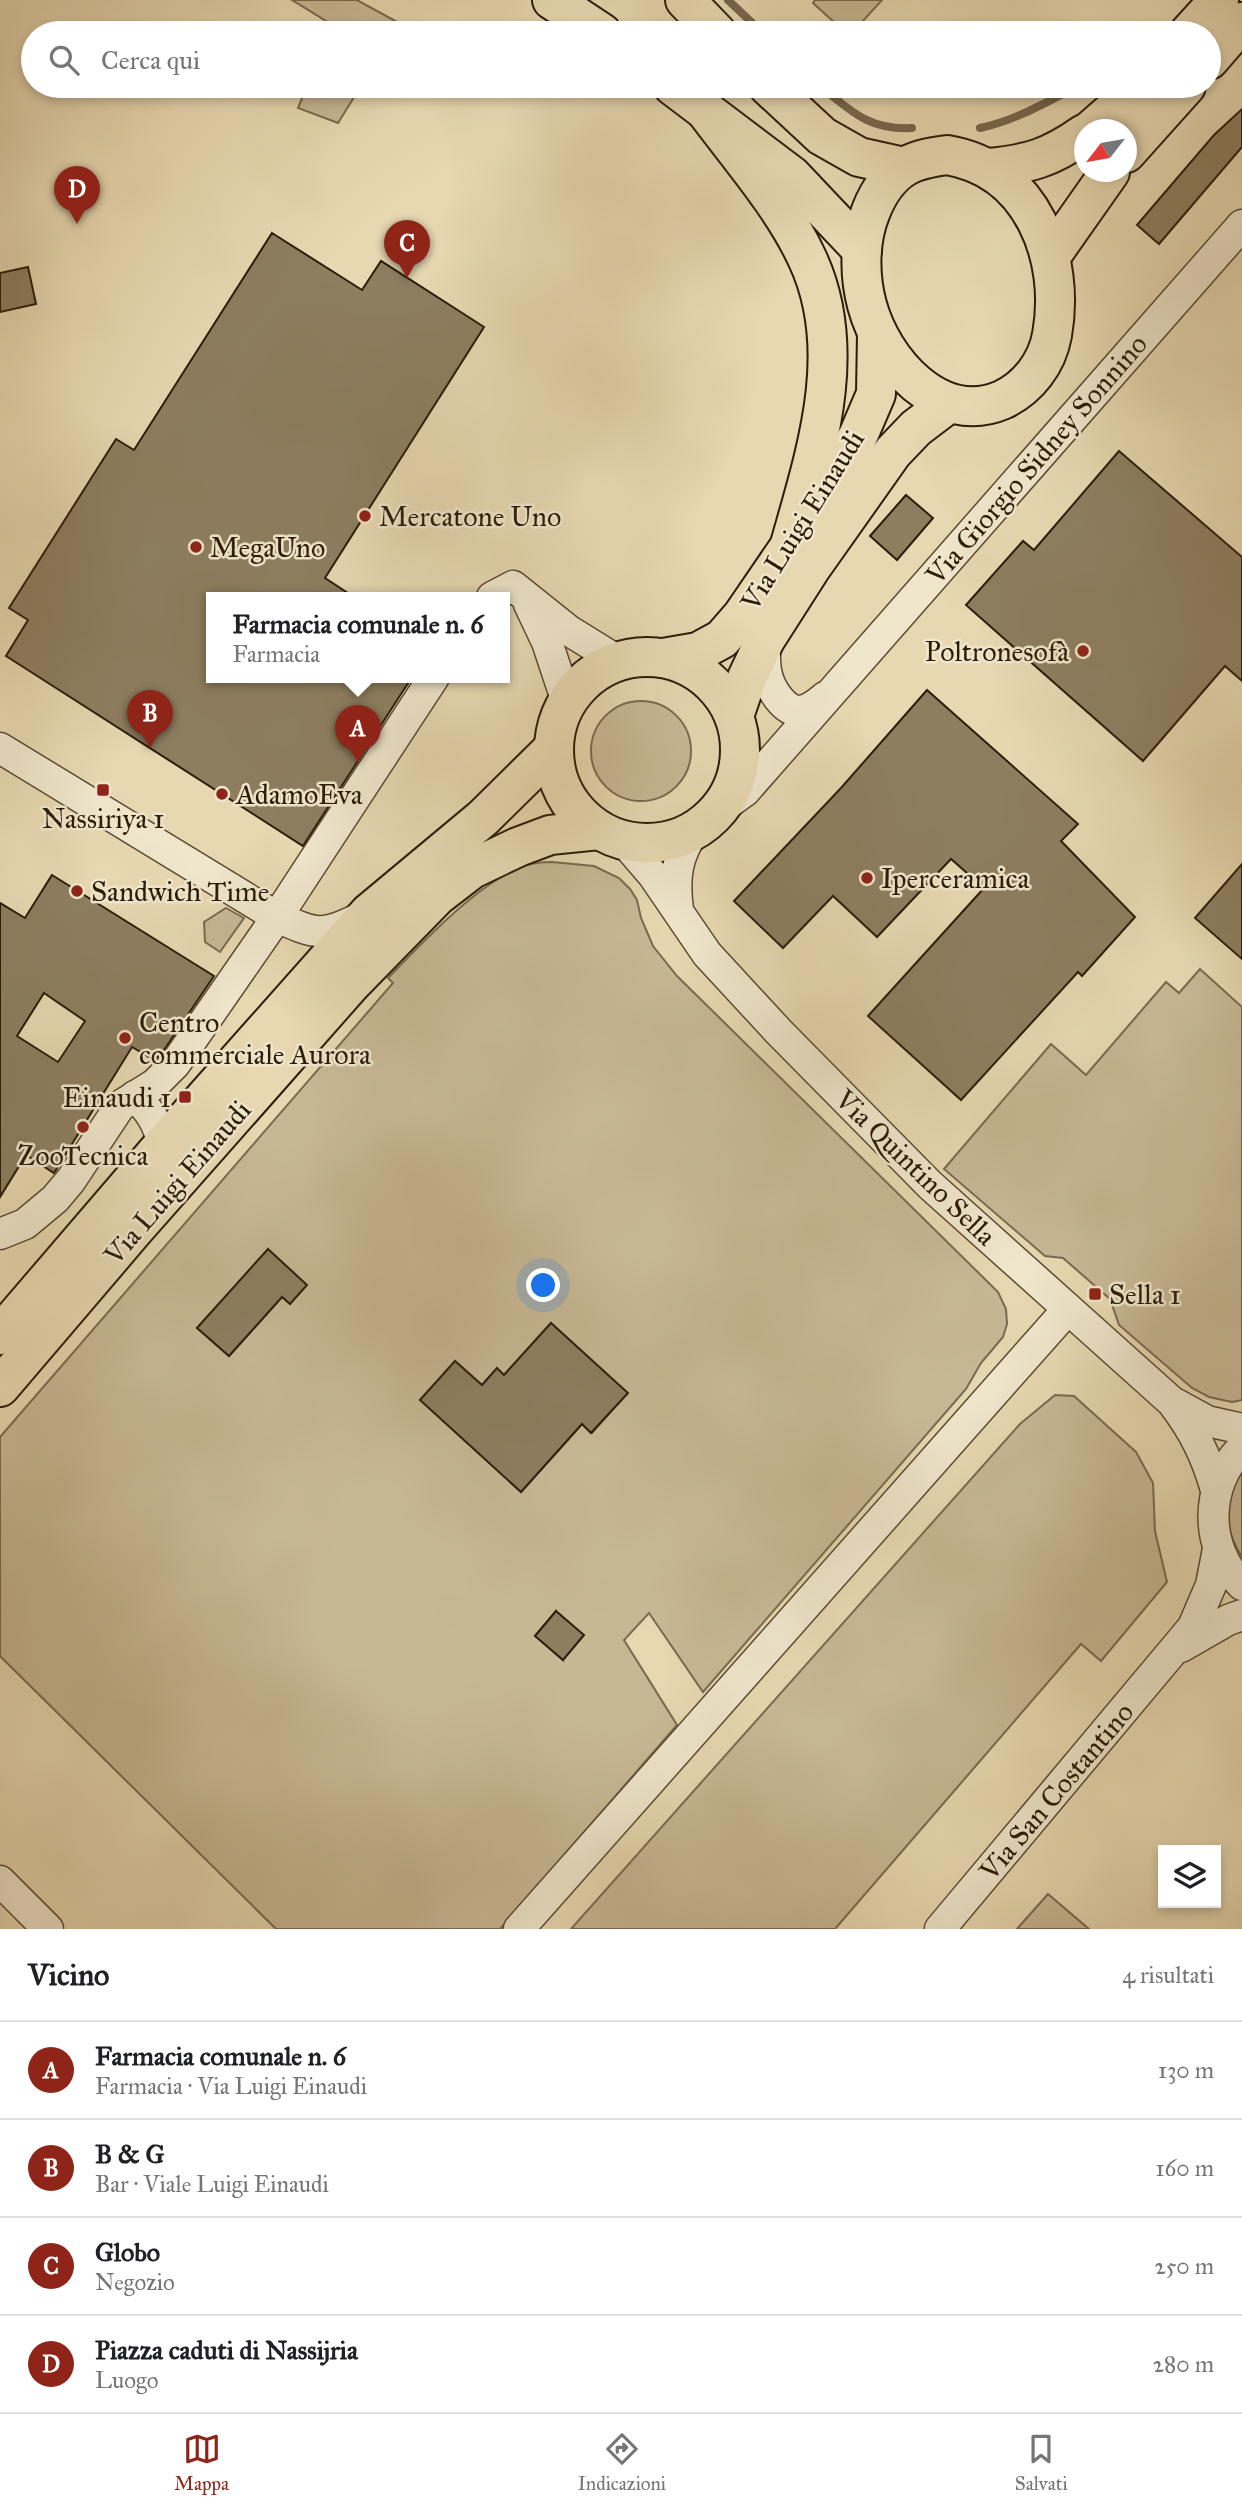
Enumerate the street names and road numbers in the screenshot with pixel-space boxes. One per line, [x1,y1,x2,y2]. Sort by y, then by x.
street label: Via Giorgio Sidney Sonnino [917,327,1155,592]
street label: Via Luigi Einaudi [732,423,872,618]
street label: Via Quintino Sella [827,1081,1004,1253]
street label: Via Luigi Einaudi [96,1093,259,1272]
street label: Via San Costantino [971,1695,1141,1888]

